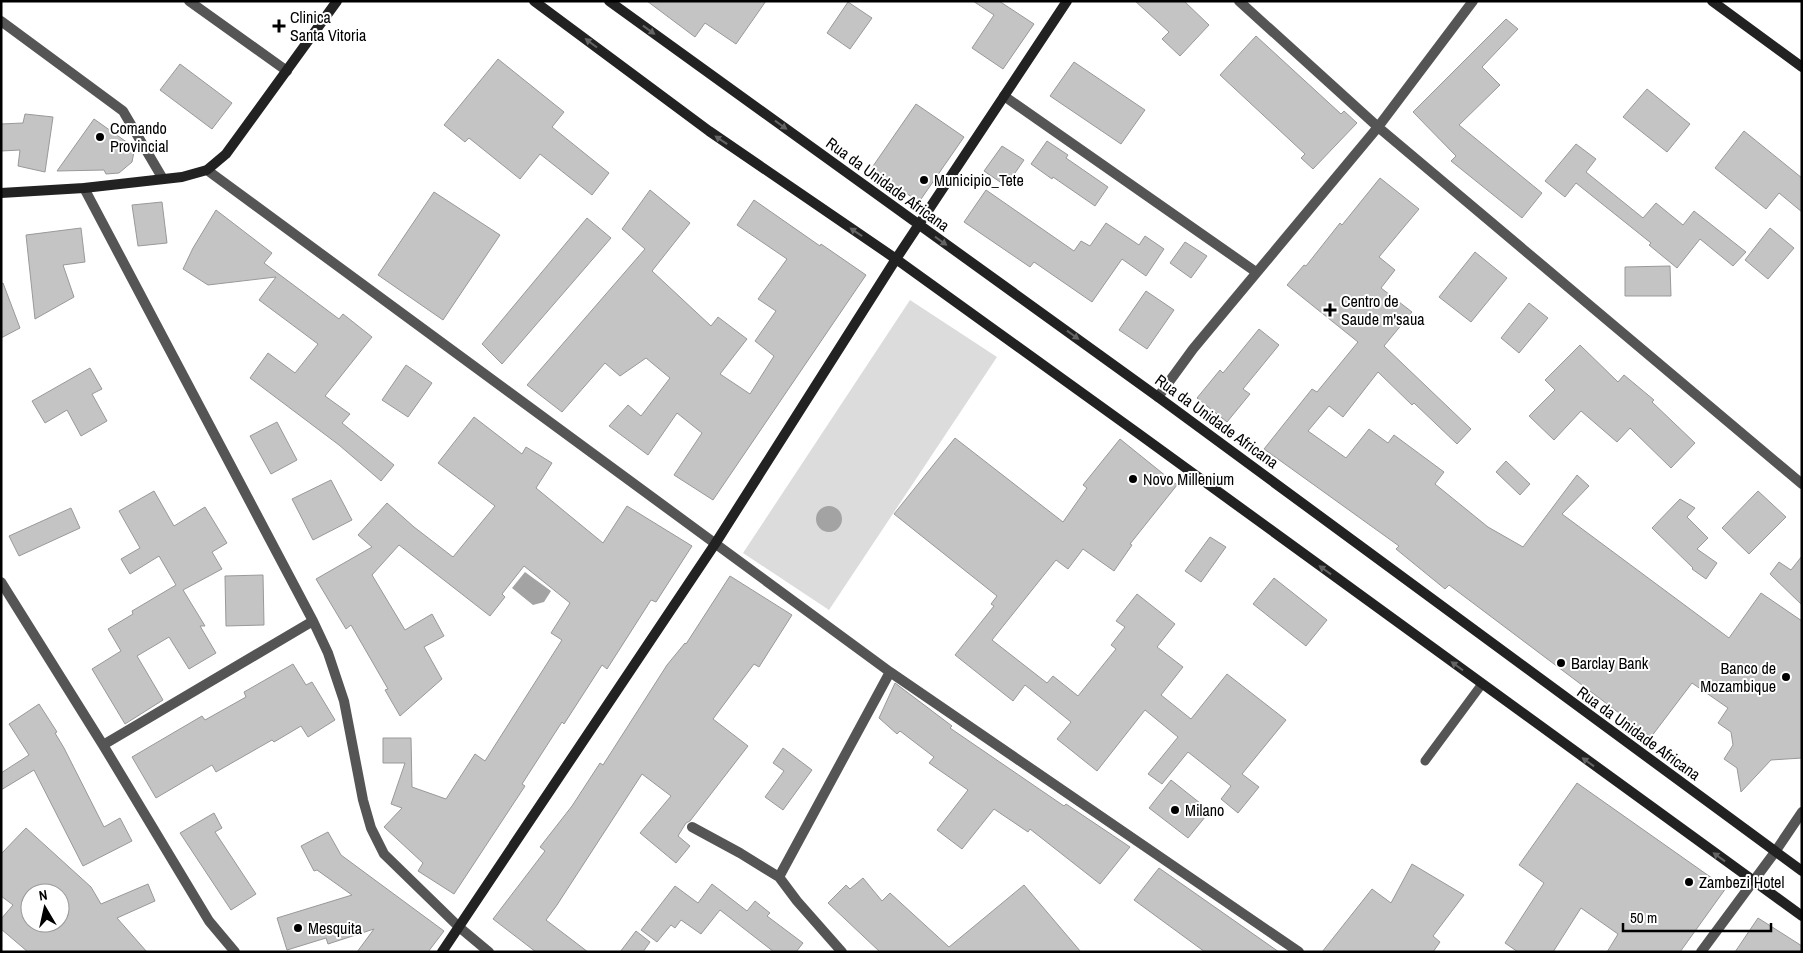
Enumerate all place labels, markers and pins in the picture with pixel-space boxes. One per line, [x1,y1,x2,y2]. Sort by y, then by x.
place label: Clinica Santa Vitoria [290,6,367,46]
marker: Clinica Santa Vitoria [272,19,286,33]
place label: Comando Provincial [110,117,168,157]
marker: Comando Provincial [94,131,106,143]
place label: Municipio_Tete [934,169,1024,191]
marker: Municipio_Tete [918,174,930,186]
place label: Centro de Saude m'saua [1341,290,1425,330]
marker: Centro de Saude m'saua [1323,303,1337,317]
place label: Novo Millenium [1143,468,1234,490]
marker: Novo Millenium [1127,473,1139,485]
place label: Barclay Bank [1571,652,1649,674]
marker: Barclay Bank [1555,657,1567,669]
place label: Banco de Mozambique [1700,657,1776,697]
marker: Banco de Mozambique [1780,671,1792,683]
place label: Milano [1185,799,1224,821]
marker: Milano [1169,804,1181,816]
place label: Zambezi Hotel [1699,871,1784,893]
marker: Zambezi Hotel [1683,876,1695,888]
place label: Mesquita [308,917,363,939]
marker: Mesquita [292,922,304,934]

